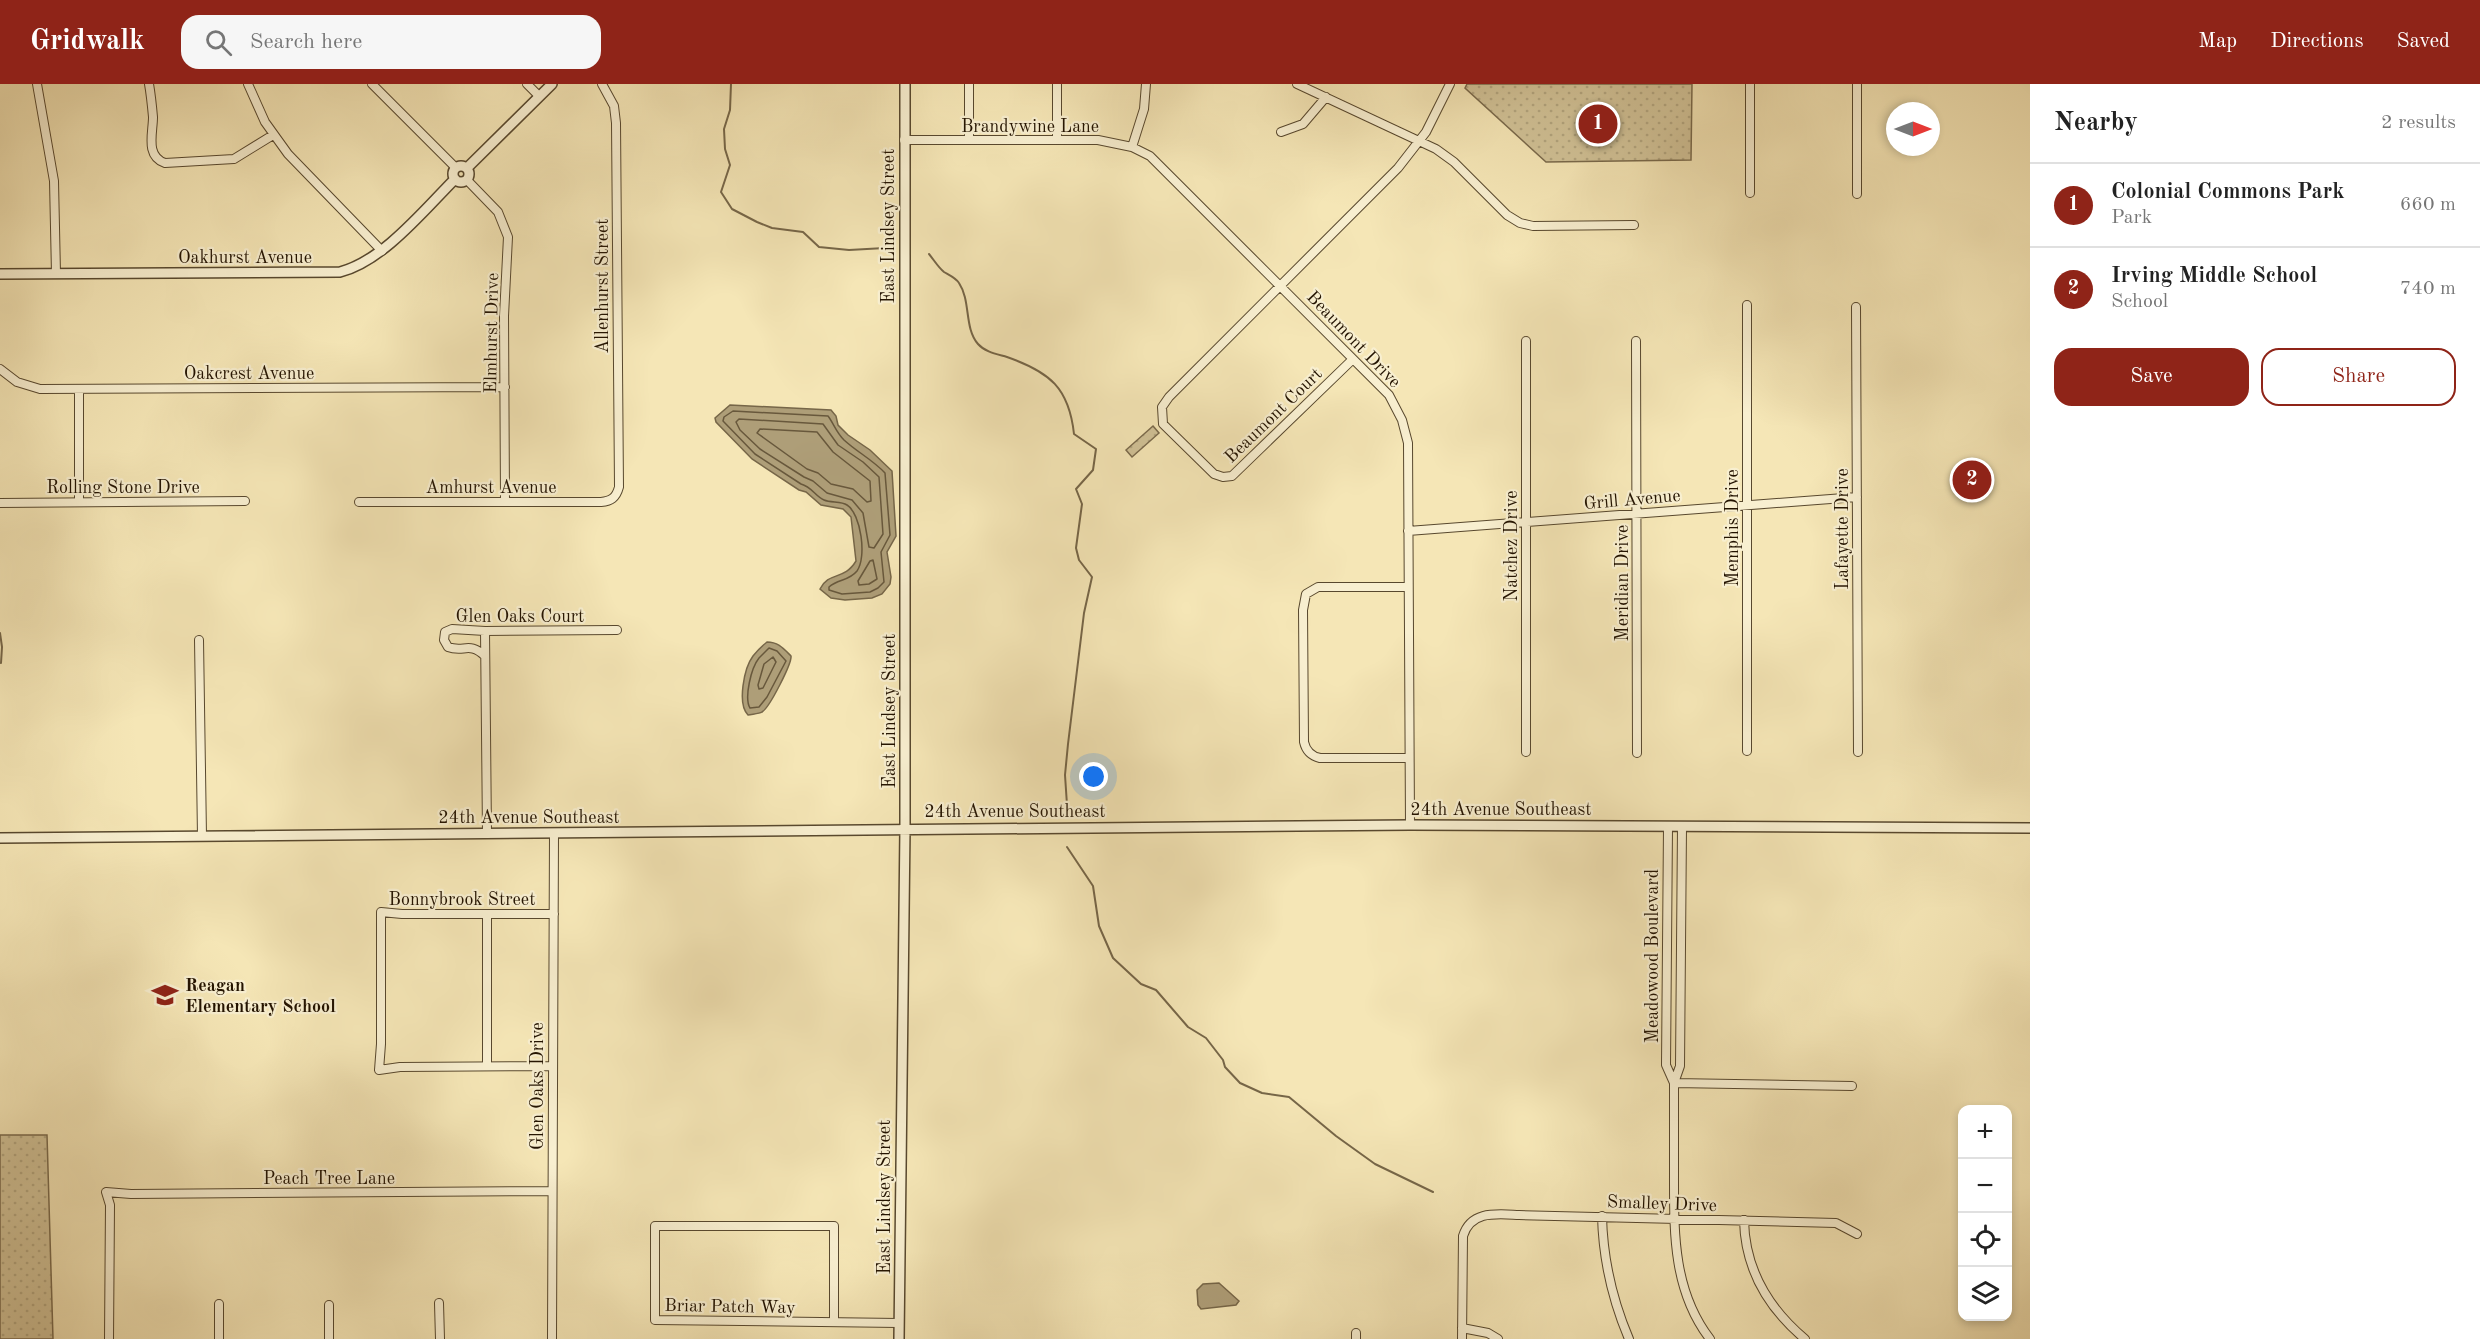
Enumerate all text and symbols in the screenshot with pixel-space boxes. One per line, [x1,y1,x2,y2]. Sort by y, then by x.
search box [181,15,601,69]
icon: search [202,26,235,59]
text: Gridwalk [30,28,145,56]
text: Search here [250,31,362,53]
text: Map [2198,31,2237,52]
text: Directions [2270,31,2364,52]
text: Saved [2397,31,2450,52]
pin: 1 [1578,102,1618,147]
north arrow [1886,102,1940,156]
text: Nearby [2054,110,2138,136]
text: 2 results [2381,113,2456,133]
street label: Brandywine Lane [961,118,1099,136]
street label: East Lindsey Street [880,149,898,303]
text: Colonial Commons Park [2111,181,2345,203]
text: 1 [2068,195,2079,215]
text: 660 m [2400,195,2456,215]
text: Park [2111,208,2152,228]
street label: Allenhurst Street [594,218,612,354]
street label: Oakhurst Avenue [178,249,312,267]
text: Irving Middle School [2111,265,2317,287]
street label: Elmhurst Drive [482,272,502,394]
text: 2 [2068,279,2079,299]
text: 740 m [2400,279,2456,299]
street label: Beaumont Drive [1303,288,1404,392]
text: School [2111,292,2168,312]
button: Save [2054,348,2249,406]
button: Share [2261,348,2456,406]
street label: Oakcrest Avenue [184,365,314,383]
street label: Beaumont Court [1221,365,1326,467]
pin: 2 [1952,458,1992,502]
street label: Lafayette Drive [1834,468,1852,590]
street label: Memphis Drive [1724,469,1742,587]
street label: Rolling Stone Drive [46,479,200,497]
street label: Amhurst Avenue [425,479,557,497]
street label: Grill Avenue [1583,487,1681,513]
street label: Natchez Drive [1503,490,1521,602]
street label: Meridian Drive [1614,525,1632,641]
street label: Glen Oaks Court [456,608,584,626]
street label: East Lindsey Street [881,634,899,788]
your location [1079,762,1108,791]
street label: 24th Avenue Southeast [1410,801,1592,819]
street label: 24th Avenue Southeast [924,803,1106,821]
street label: 24th Avenue Southeast [438,809,620,827]
street label: Meadowood Boulevard [1644,869,1662,1043]
street label: Bonnybrook Street [389,891,535,909]
place label: Reagan Elementary School [185,977,336,1016]
school or university icon: Reagan Elementary School [150,980,180,1010]
street label: Glen Oaks Drive [529,1022,547,1150]
map controls [1958,1105,2012,1321]
button: + [1958,1105,2012,1159]
street label: East Lindsey Street [876,1120,894,1274]
button: − [1958,1159,2012,1213]
street label: Peach Tree Lane [263,1170,395,1188]
street label: Smalley Drive [1607,1193,1717,1215]
button: locate [1958,1213,2012,1267]
button: layers [1958,1267,2012,1321]
street label: Briar Patch Way [664,1297,796,1317]

